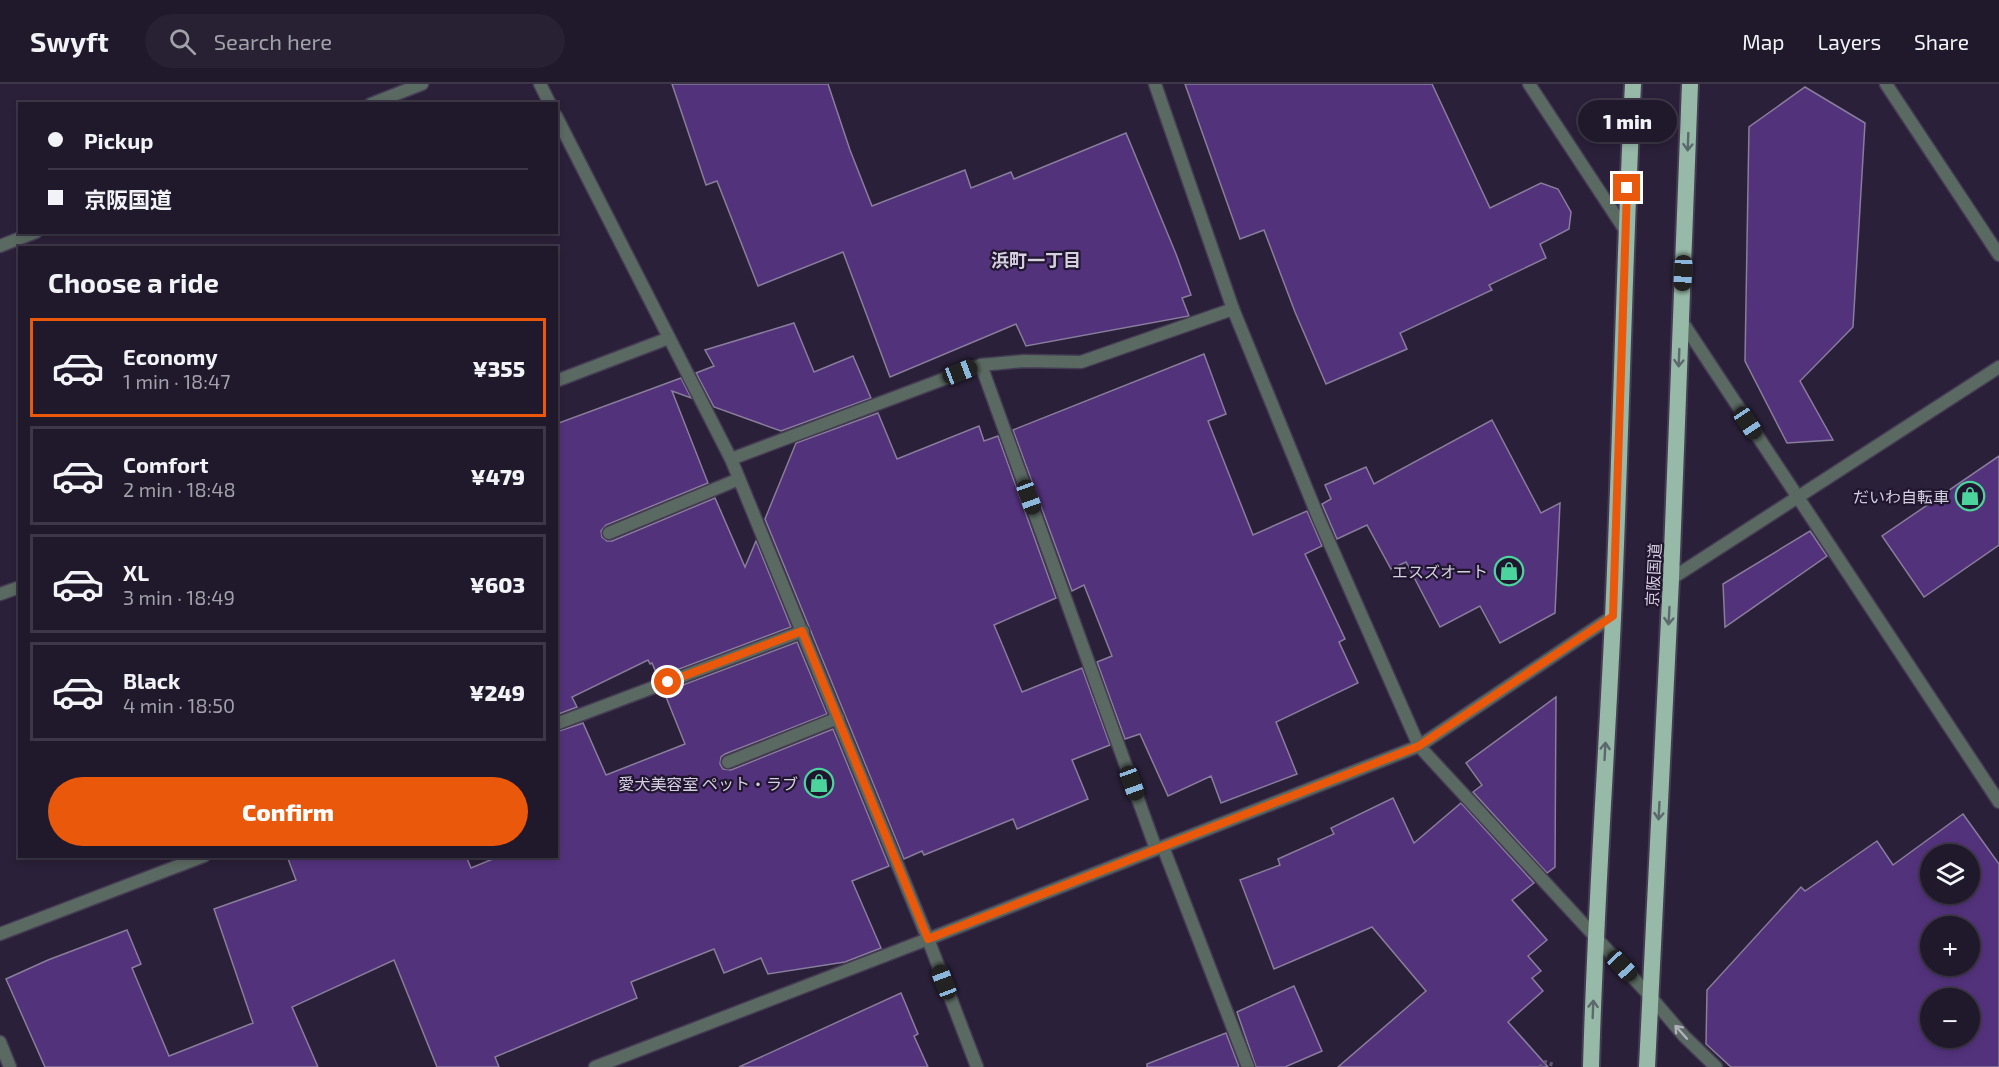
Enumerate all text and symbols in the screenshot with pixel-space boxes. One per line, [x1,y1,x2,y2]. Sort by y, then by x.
search box [145,14,565,68]
text: Swyft [30,24,109,58]
icon: search [166,25,199,58]
text: Search here [214,28,332,54]
text: Map [1742,29,1784,54]
text: Layers [1817,29,1881,54]
text: Share [1914,29,1969,54]
callout: 1 min [1578,101,1676,143]
text: 1 min [1603,109,1652,133]
text: Pickup [84,127,153,153]
one-way arrow [1682,132,1694,152]
route end [1613,174,1640,201]
text: 京阪国道 [84,186,172,212]
district label: 浜町一丁目 [991,249,1081,271]
car [1673,255,1693,291]
text: Choose a ride [48,266,219,298]
icon: car [51,341,105,395]
text: Economy [123,343,218,369]
one-way arrow [1673,348,1685,368]
text: ¥355 [473,355,525,381]
car [940,357,980,387]
text: 1 min · 18:47 [123,369,231,393]
car [1730,403,1766,443]
icon: car [51,449,105,503]
text: Comfort [123,451,208,477]
text: ¥479 [471,463,525,489]
text: 2 min · 18:48 [123,477,236,501]
car [1014,477,1044,517]
shop icon: だいわ自転車 [1954,480,1986,512]
place label: だいわ自転車 [1853,487,1949,506]
street label: 京阪国道 [1642,543,1664,607]
shop icon: エスズオート [1493,555,1525,587]
icon: car [51,557,105,611]
text: XL [123,559,149,585]
place label: エスズオート [1392,562,1488,581]
text: ¥603 [470,571,525,597]
text: 3 min · 18:49 [123,585,235,609]
one-way arrow [1663,606,1674,626]
icon: car [51,665,105,719]
text: Black [123,667,180,693]
route start [654,668,681,695]
text: ¥249 [469,679,525,705]
text: 4 min · 18:50 [123,693,235,717]
one-way arrow [1600,741,1611,761]
car [1117,763,1147,803]
shop icon: 愛犬美容室 ペット・ラブ [803,767,835,799]
place label: 愛犬美容室 ペット・ラブ [618,774,798,793]
button: Confirm [48,777,528,846]
one-way arrow [1653,800,1664,820]
map controls [1920,844,1980,1048]
button: layers [1920,844,1980,904]
button: + [1920,916,1980,976]
car [1603,947,1641,985]
car [929,962,959,1002]
button: − [1920,988,1980,1048]
one-way arrow [1587,999,1598,1019]
one-way arrow [1674,1025,1688,1040]

